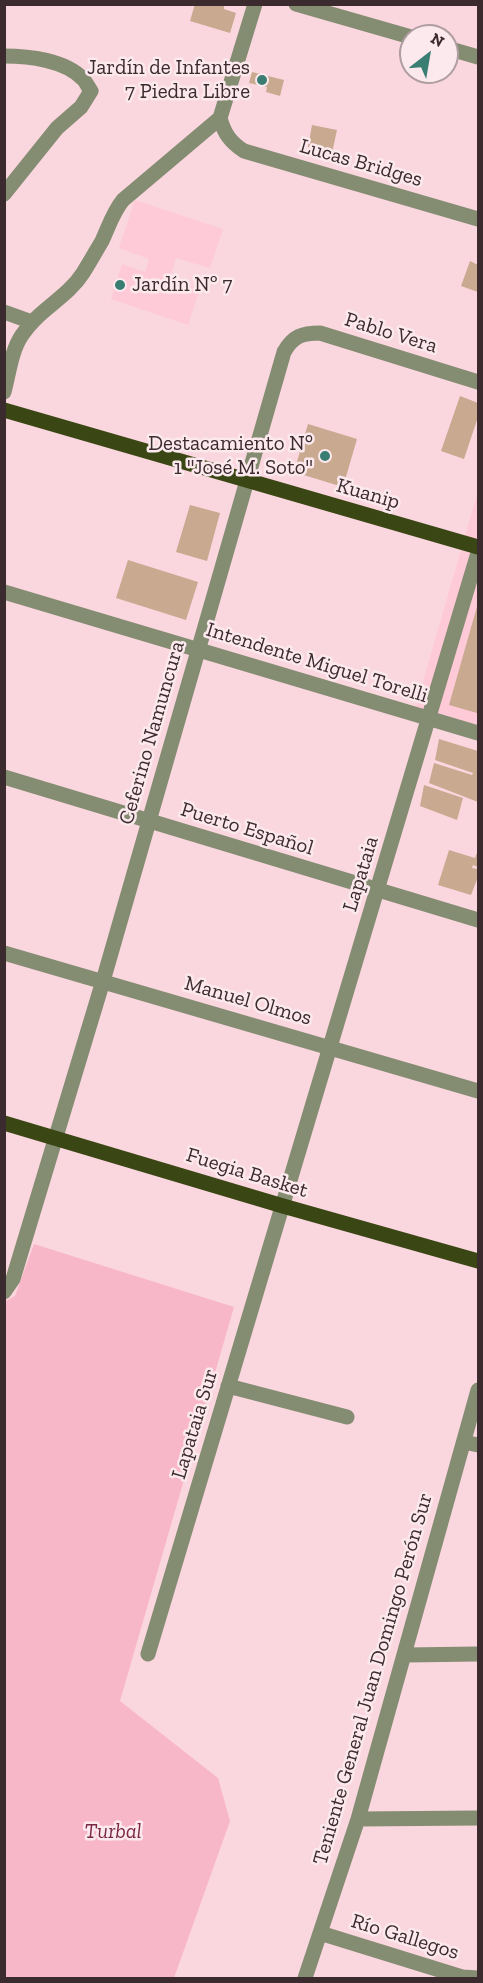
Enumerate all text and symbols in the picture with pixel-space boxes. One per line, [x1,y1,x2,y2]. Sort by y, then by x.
north arrow [399,24,459,84]
text: N [427,29,448,51]
place label: Jardín de Infantes 7 Piedra Libre [87,55,250,105]
marker: Jardín de Infantes 7 Piedra Libre [255,73,269,87]
street label: Lucas Bridges [297,133,425,193]
place label: Jardín Nº 7 [132,272,232,298]
marker: Jardín Nº 7 [113,278,127,292]
street label: Pablo Vera [342,307,440,359]
place label: Destacamiento N° 1 "José M. Soto" [148,431,313,481]
marker: Destacamiento N° 1 "José M. Soto" [318,449,332,463]
street label: Kuanip [333,473,403,515]
street label: Intendente Miguel Torelli [203,617,431,709]
street label: Ceferino Namuncura [114,638,190,828]
street label: Puerto Español [178,797,316,861]
street label: Lapataia [338,833,384,915]
street label: Manuel Olmos [181,971,315,1031]
street label: Fuegia Basket [183,1143,311,1203]
street label: Lapataia Sur [166,1366,224,1482]
street label: Teniente General Juan Domingo Perón Sur [308,1490,438,1868]
park label: Turbal [84,1819,142,1845]
street label: Río Gallegos [348,1909,462,1965]

